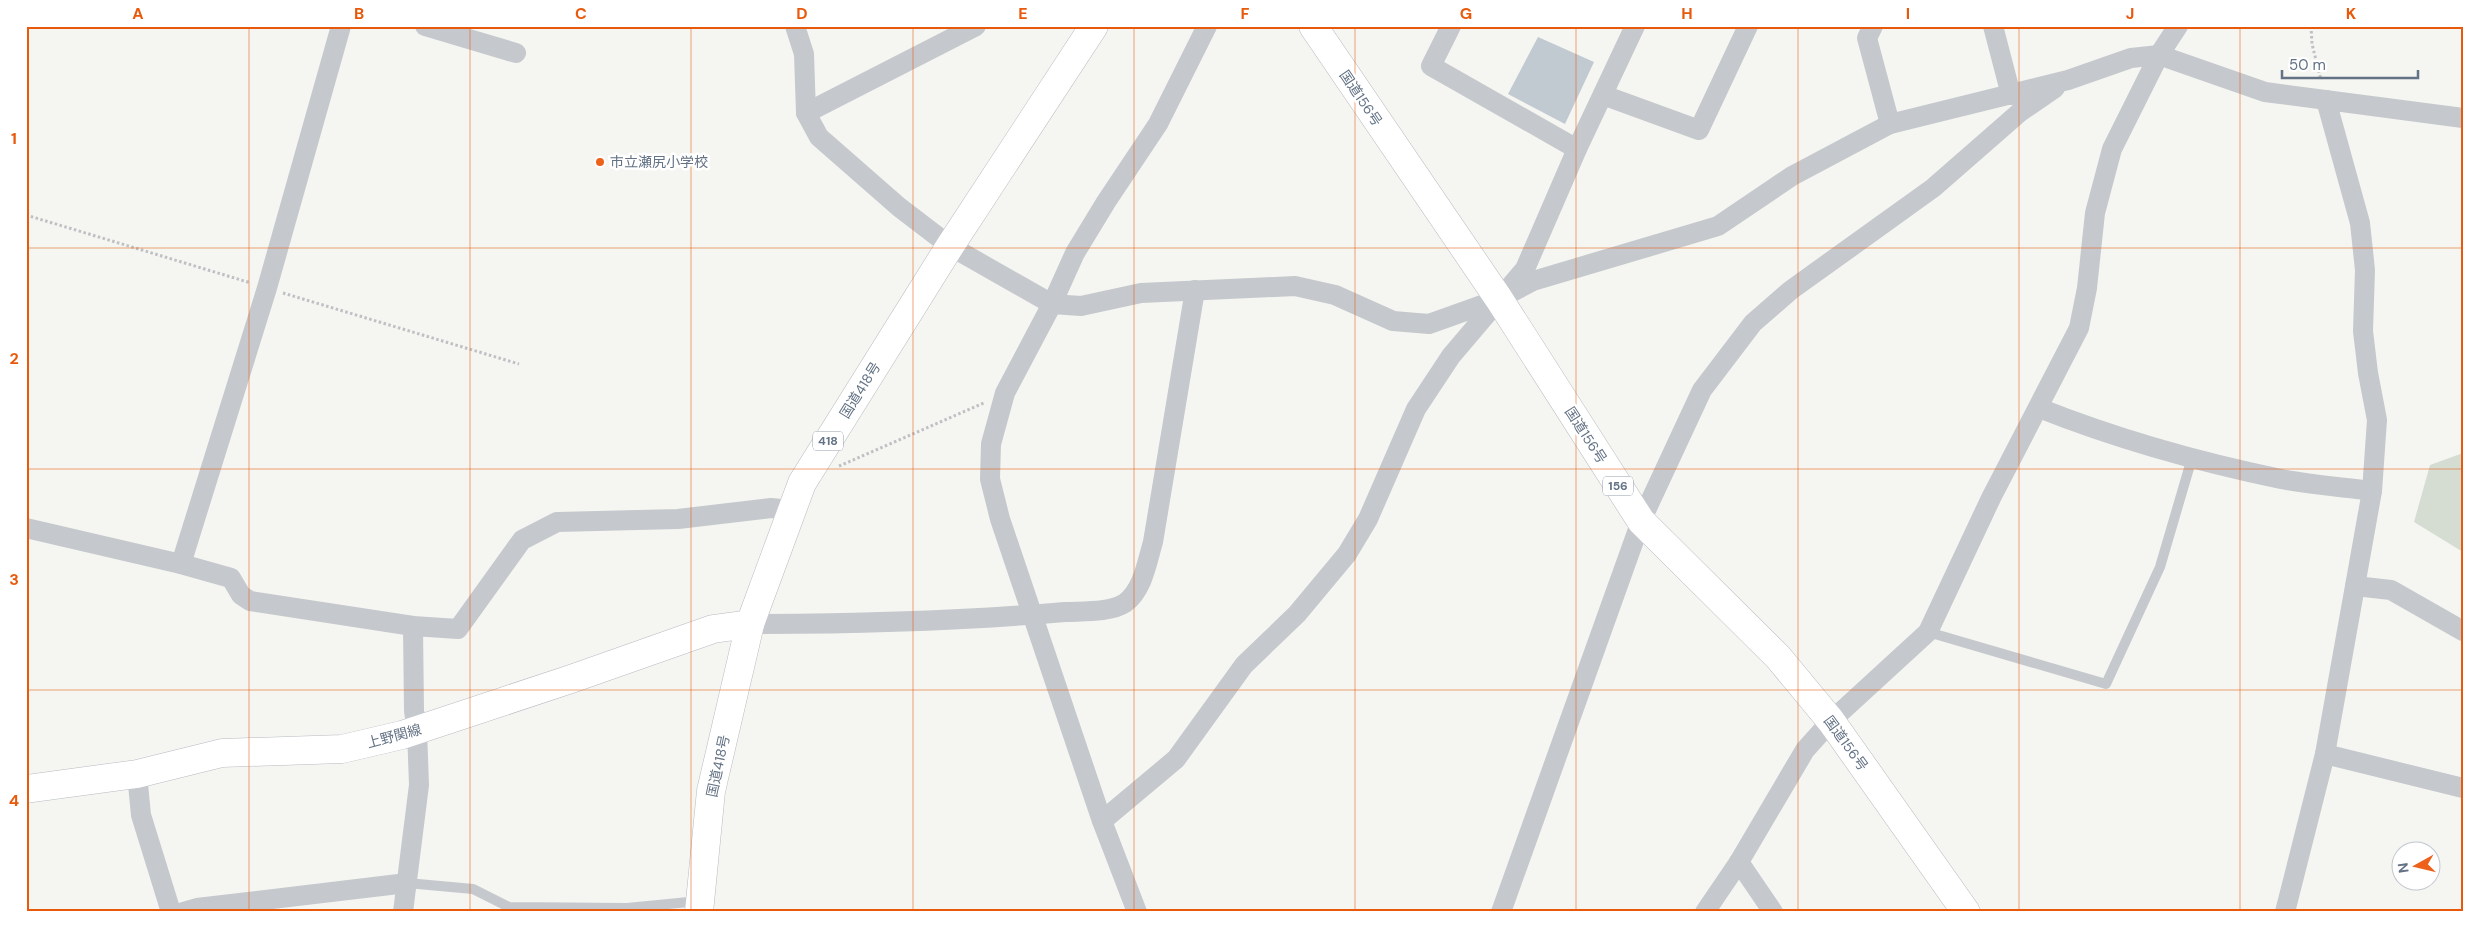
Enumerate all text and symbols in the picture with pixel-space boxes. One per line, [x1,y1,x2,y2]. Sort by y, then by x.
text: A [132,3,144,24]
text: B [354,3,364,24]
text: C [575,3,587,24]
text: D [796,3,808,24]
text: E [1018,3,1028,24]
text: F [1241,3,1250,24]
text: G [1460,3,1472,24]
text: H [1681,3,1693,24]
text: I [1906,3,1910,24]
text: J [2126,3,2134,24]
text: K [2346,3,2357,24]
scale bar [2282,48,2418,80]
text: 50 m [2289,55,2326,75]
street label: 国道156号 [1336,67,1386,129]
text: 1 [11,128,17,149]
place label: 市立瀬尻小学校 [610,153,708,171]
marker: 市立瀬尻小学校 [594,156,606,168]
text: 2 [9,348,19,369]
street label: 国道418号 [836,358,884,422]
street label: 国道156号 [1561,403,1611,467]
road number: 418 [813,432,843,451]
road number: 156 [1603,476,1633,496]
text: 3 [9,569,19,590]
street label: 国道156号 [1820,712,1872,774]
street label: 上野関線 [365,720,423,752]
street label: 国道418号 [703,733,733,799]
text: 4 [9,790,19,811]
north arrow [2392,840,2442,890]
text: N [2394,861,2413,874]

